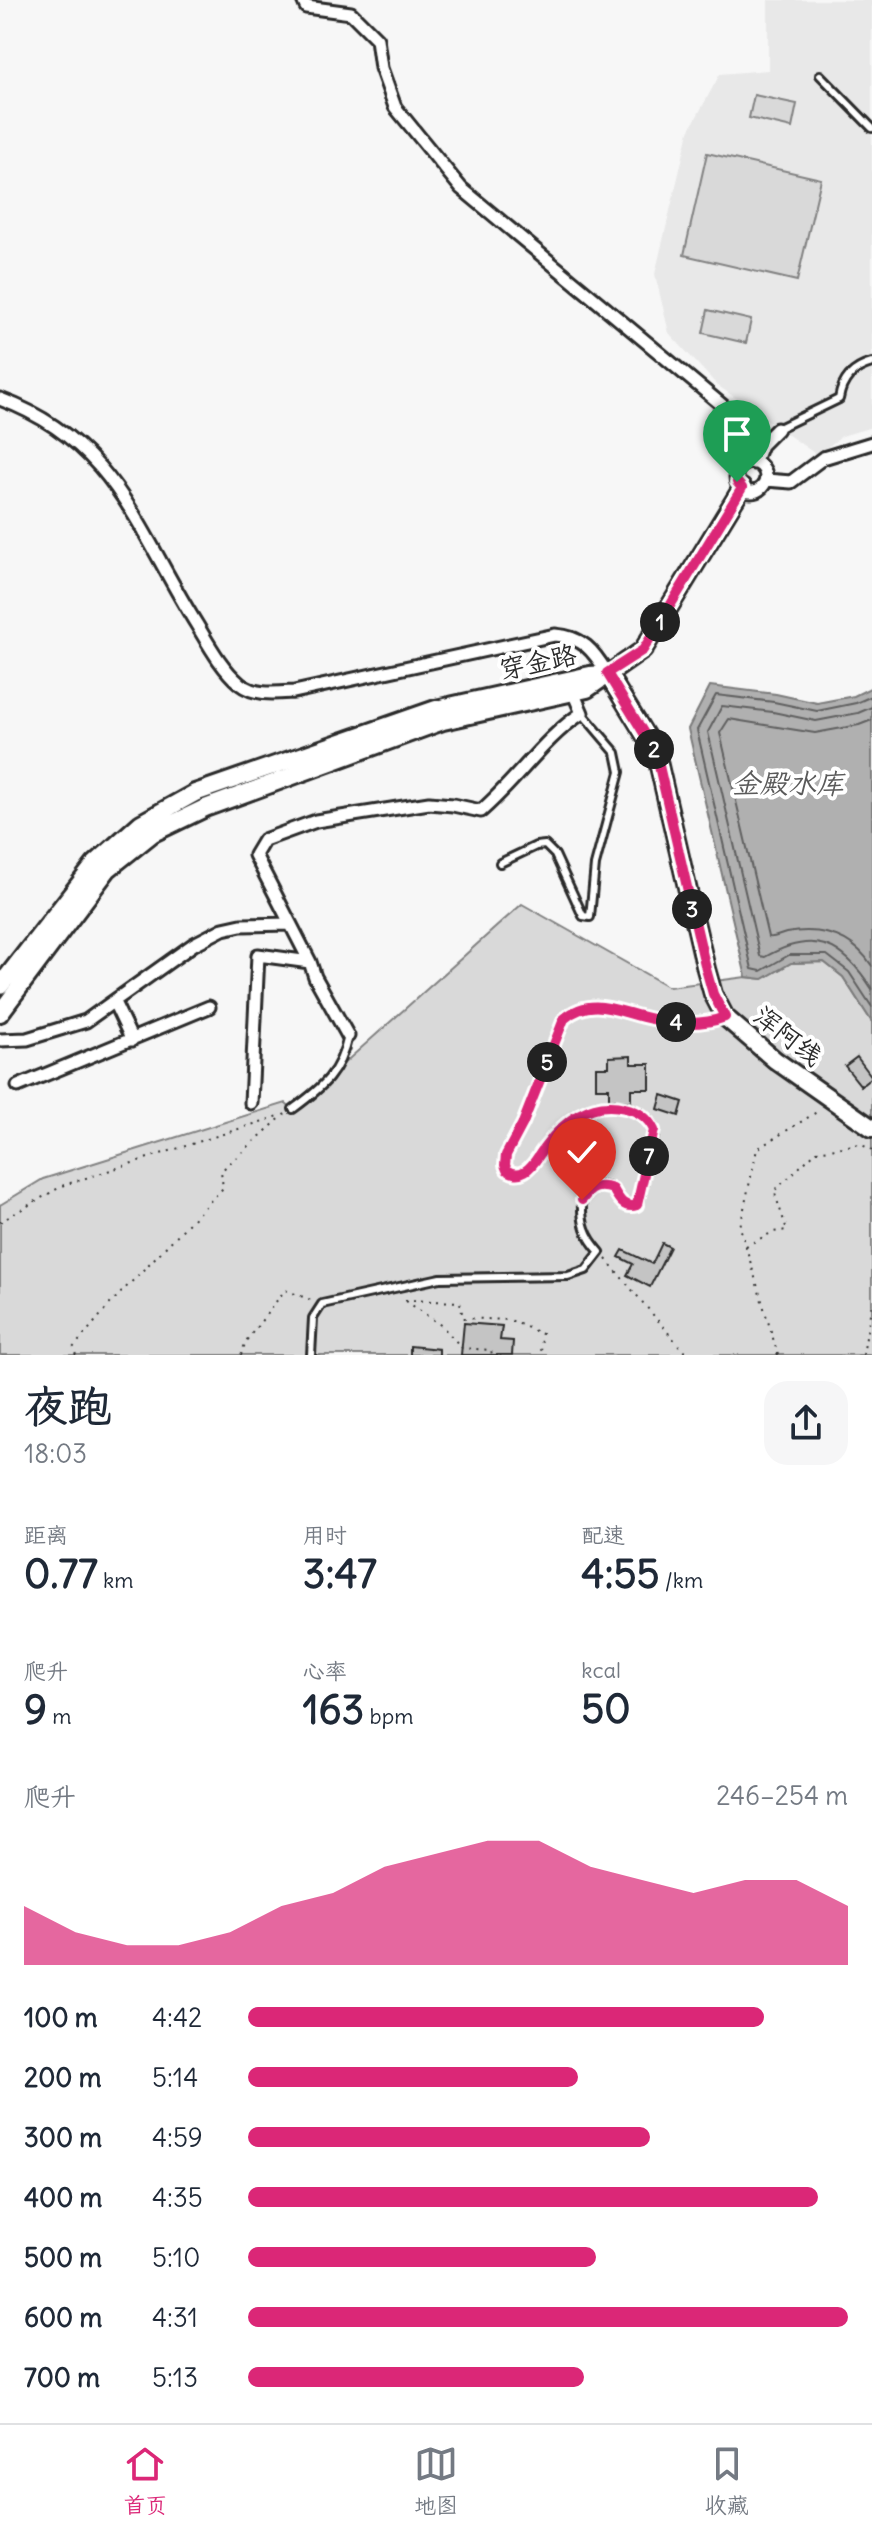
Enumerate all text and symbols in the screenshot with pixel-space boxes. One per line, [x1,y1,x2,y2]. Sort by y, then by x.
pin [703,400,771,482]
icon: arrive [715,412,759,456]
pin: 1 [640,602,680,642]
text: 1 [656,608,664,636]
street label: 穿金路 [496,637,579,686]
pin: 2 [634,729,674,769]
text: 2 [648,735,660,763]
water label: 金殿水库 [732,765,846,801]
pin: 3 [672,889,712,929]
text: 3 [686,895,698,923]
street label: 浑阿线 [747,999,829,1073]
pin: 4 [656,1002,696,1042]
text: 4 [670,1008,682,1036]
pin: 5 [527,1042,567,1082]
text: 5 [541,1048,553,1076]
pin [548,1118,616,1200]
icon: check [560,1130,604,1174]
pin: 7 [629,1136,669,1176]
text: 7 [644,1142,654,1170]
text: 夜跑 [24,1379,112,1434]
button: share [764,1381,848,1465]
text: 18:03 [24,1437,87,1470]
text: 距离 [24,1521,68,1549]
text: 用时 [303,1521,347,1549]
text: 配速 [581,1521,625,1549]
text: 0.77 [24,1549,98,1599]
text: 3:47 [303,1549,377,1599]
text: 4:55 [581,1549,660,1599]
text: km [98,1566,134,1594]
text: /km [660,1566,703,1594]
text: kcal [581,1656,621,1684]
text: 爬升 [24,1657,68,1685]
text: 心率 [303,1657,347,1685]
text: 50 [581,1684,631,1734]
text: 9 [24,1685,47,1735]
text: 163 [303,1685,364,1735]
text: m [47,1702,72,1730]
text: bpm [364,1702,414,1730]
text: 246–254 m [716,1779,848,1812]
text: 爬升 [24,1780,76,1813]
text: 100 m [24,2001,98,2034]
text: 4:42 [152,2001,202,2034]
text: 200 m [24,2061,101,2094]
text: 5:14 [152,2061,198,2094]
text: 300 m [24,2121,102,2154]
text: 4:59 [152,2121,203,2154]
text: 400 m [24,2181,102,2214]
text: 4:35 [152,2181,203,2214]
text: 500 m [24,2241,102,2274]
text: 5:10 [152,2241,200,2274]
text: 600 m [24,2301,102,2334]
text: 4:31 [152,2301,198,2334]
text: 700 m [24,2361,100,2394]
text: 5:13 [152,2361,198,2394]
tab: 首页 [123,2442,167,2519]
tab: 地图 [414,2442,458,2519]
tab: 收藏 [705,2442,749,2519]

